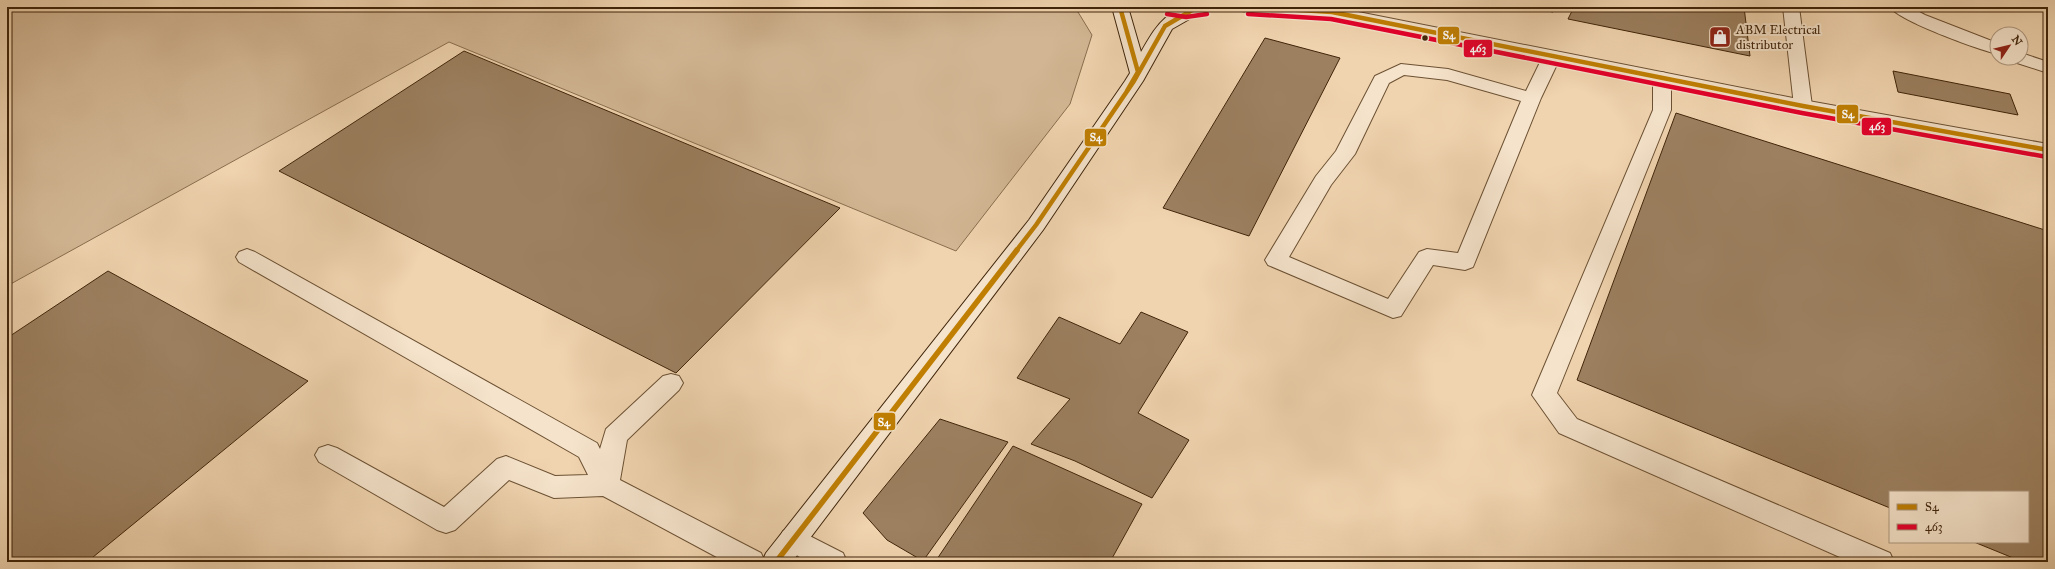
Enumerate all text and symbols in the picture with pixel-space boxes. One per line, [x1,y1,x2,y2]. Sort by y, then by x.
place label: ABM Electrical distributor [1735,22,1821,53]
shop icon: ABM Electrical distributor [1707,24,1733,50]
line badge: S4 [1437,26,1460,45]
north arrow [1989,26,2029,66]
text: S4 [1443,29,1456,43]
unlabelled marker [1420,33,1430,43]
text: N [2009,33,2025,49]
line badge: 463 [1463,39,1493,58]
text: 463 [1470,42,1486,56]
line badge: S4 [1836,104,1859,124]
text: S4 [1842,108,1855,122]
line badge: 463 [1861,117,1892,136]
text: 463 [1869,120,1885,134]
line badge: S4 [1084,128,1107,147]
text: S4 [1090,131,1103,145]
line badge: S4 [873,412,896,431]
text: S4 [878,416,891,430]
legend [1889,491,2029,543]
text: S4 [1925,500,1939,514]
text: 463 [1925,520,1943,534]

